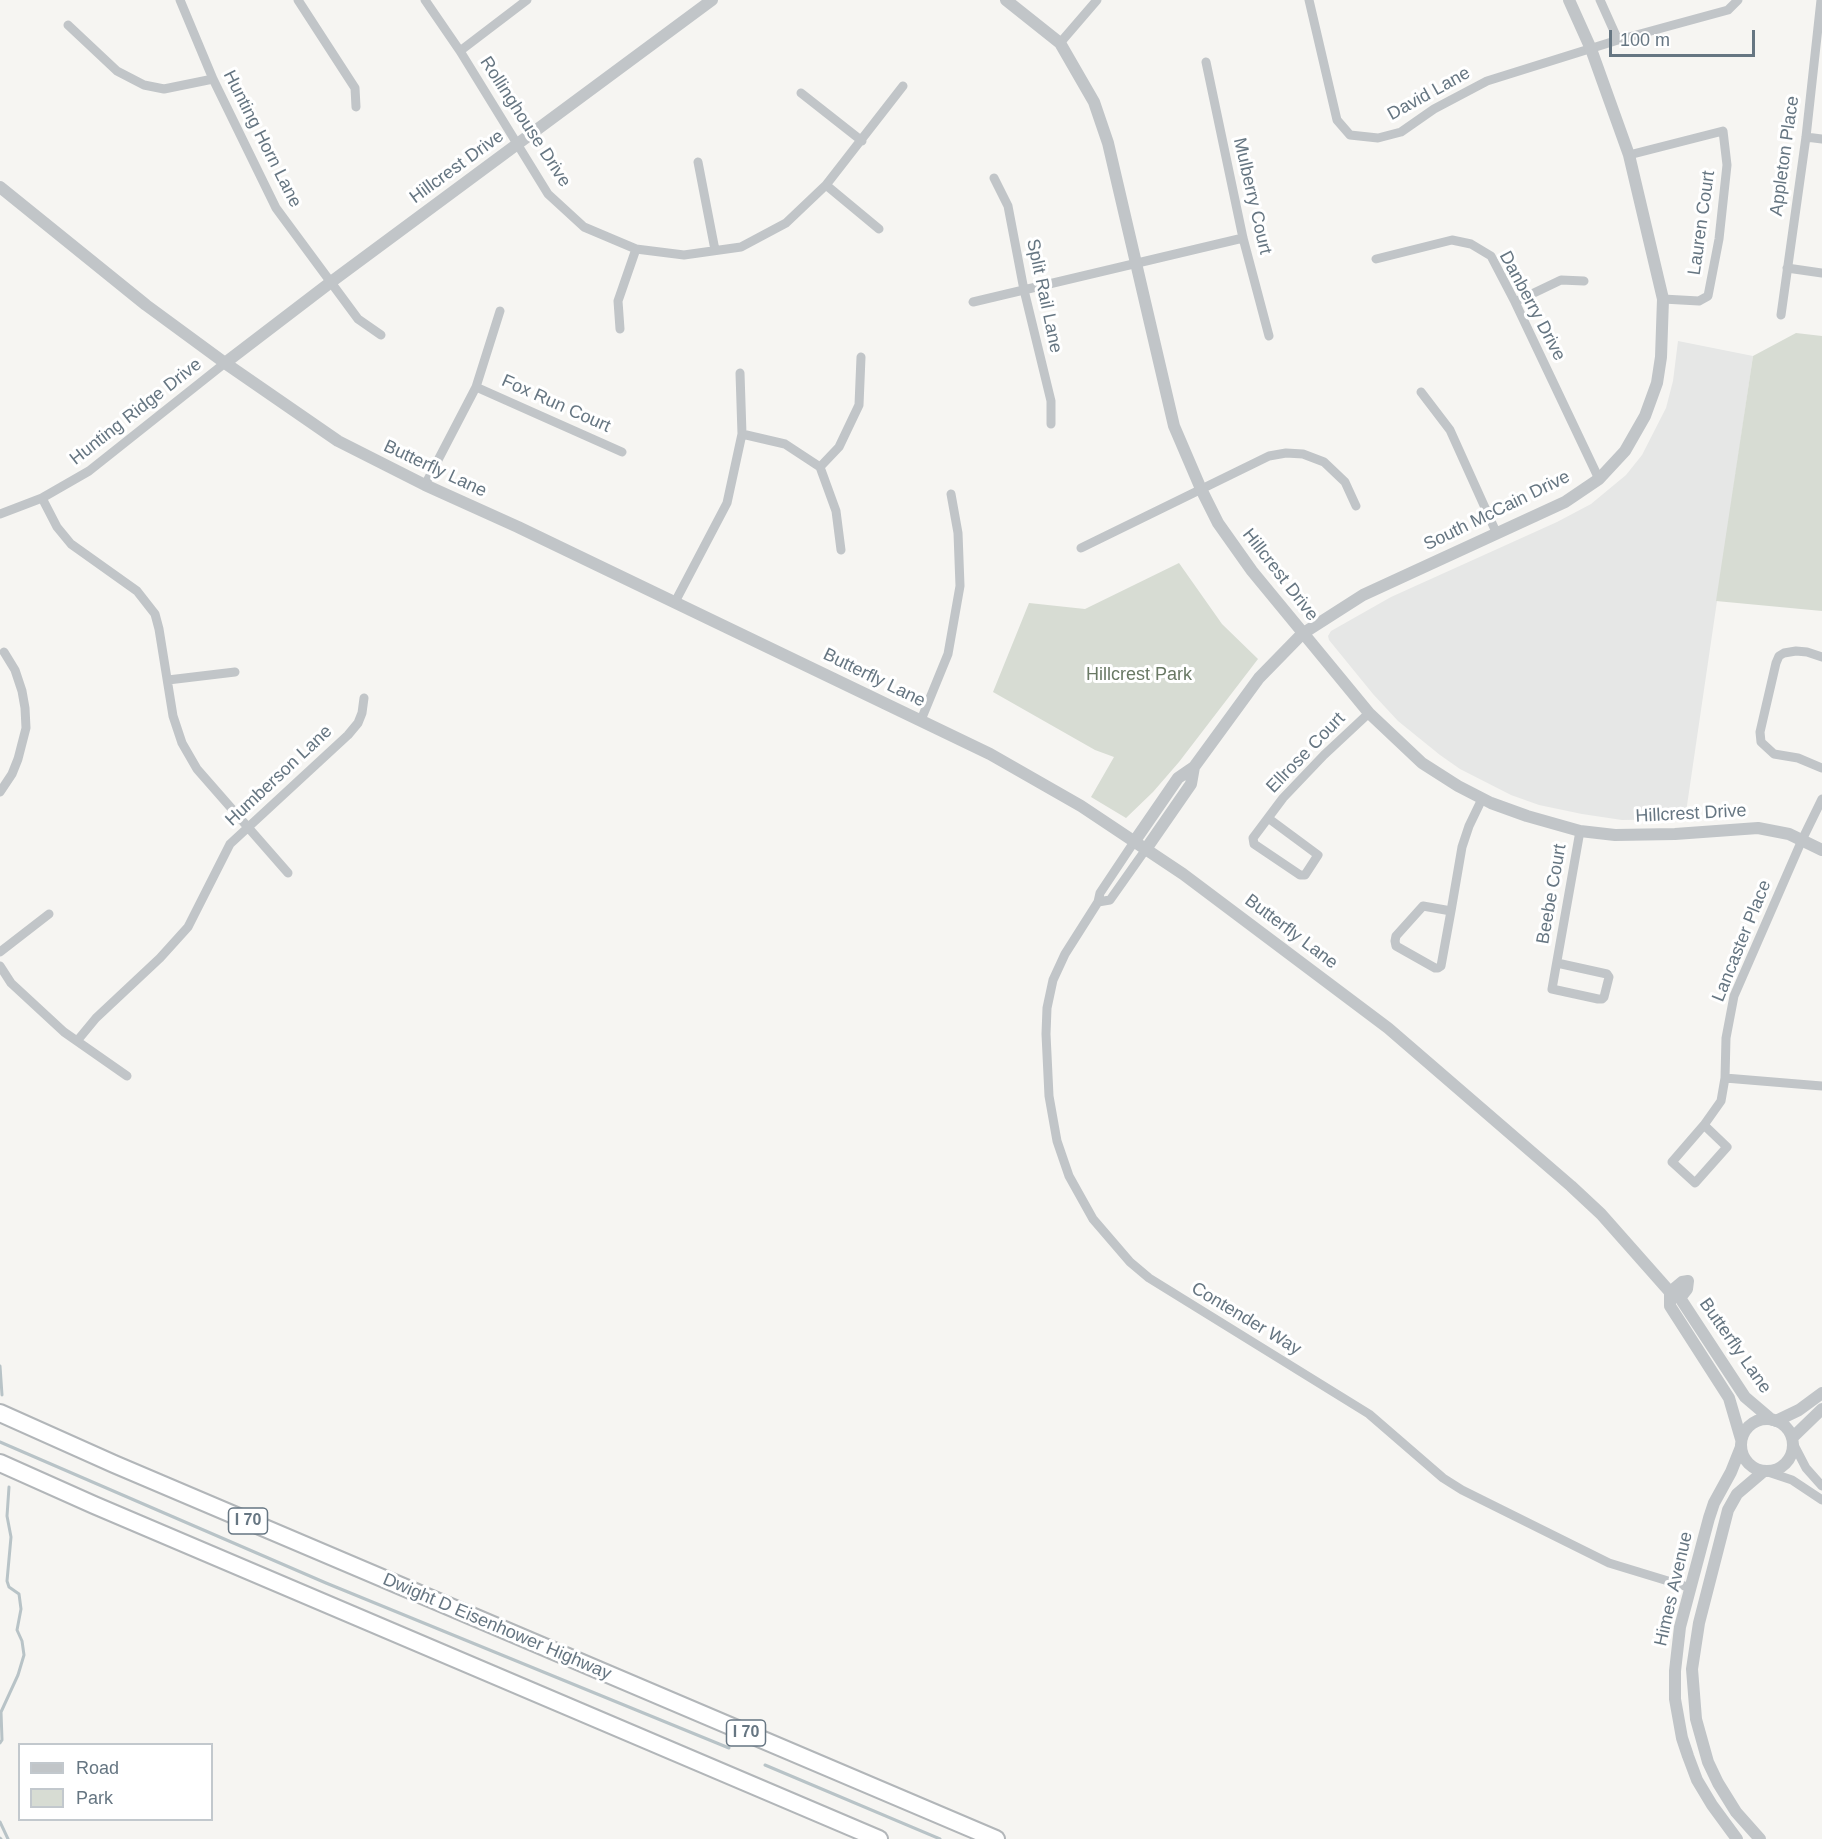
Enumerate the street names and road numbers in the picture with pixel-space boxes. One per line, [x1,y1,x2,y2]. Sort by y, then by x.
street label: Rollinghouse Drive [475,53,575,191]
street label: David Lane [1384,62,1474,126]
street label: Hunting Horn Lane [218,67,306,211]
street label: Appleton Place [1766,95,1804,217]
street label: Hillcrest Drive [406,126,508,208]
street label: Mulberry Court [1228,136,1276,256]
street label: Lauren Court [1684,169,1720,277]
street label: Split Rail Lane [1021,237,1067,355]
street label: Danberry Drive [1494,247,1570,365]
street label: Hunting Ridge Drive [66,354,206,470]
street label: Fox Run Court [498,370,614,438]
street label: Butterfly Lane [380,436,490,502]
street label: South McCain Drive [1420,466,1574,556]
street label: Hillcrest Drive [1237,525,1323,625]
street label: Butterfly Lane [819,644,929,712]
street label: Ellrose Court [1262,708,1350,798]
street label: Humberson Lane [221,721,337,831]
street label: Hillcrest Drive [1635,800,1747,828]
street label: Beebe Court [1533,842,1571,946]
street label: Lancaster Place [1708,877,1776,1005]
street label: Butterfly Lane [1240,890,1342,974]
street label: Contender Way [1187,1278,1305,1360]
street label: Butterfly Lane [1694,1294,1776,1398]
road number: I 70 [228,1508,268,1534]
street label: Himes Avenue [1650,1530,1698,1648]
street label: Dwight D Eisenhower Highway [380,1569,614,1685]
road number: I 70 [726,1720,766,1746]

